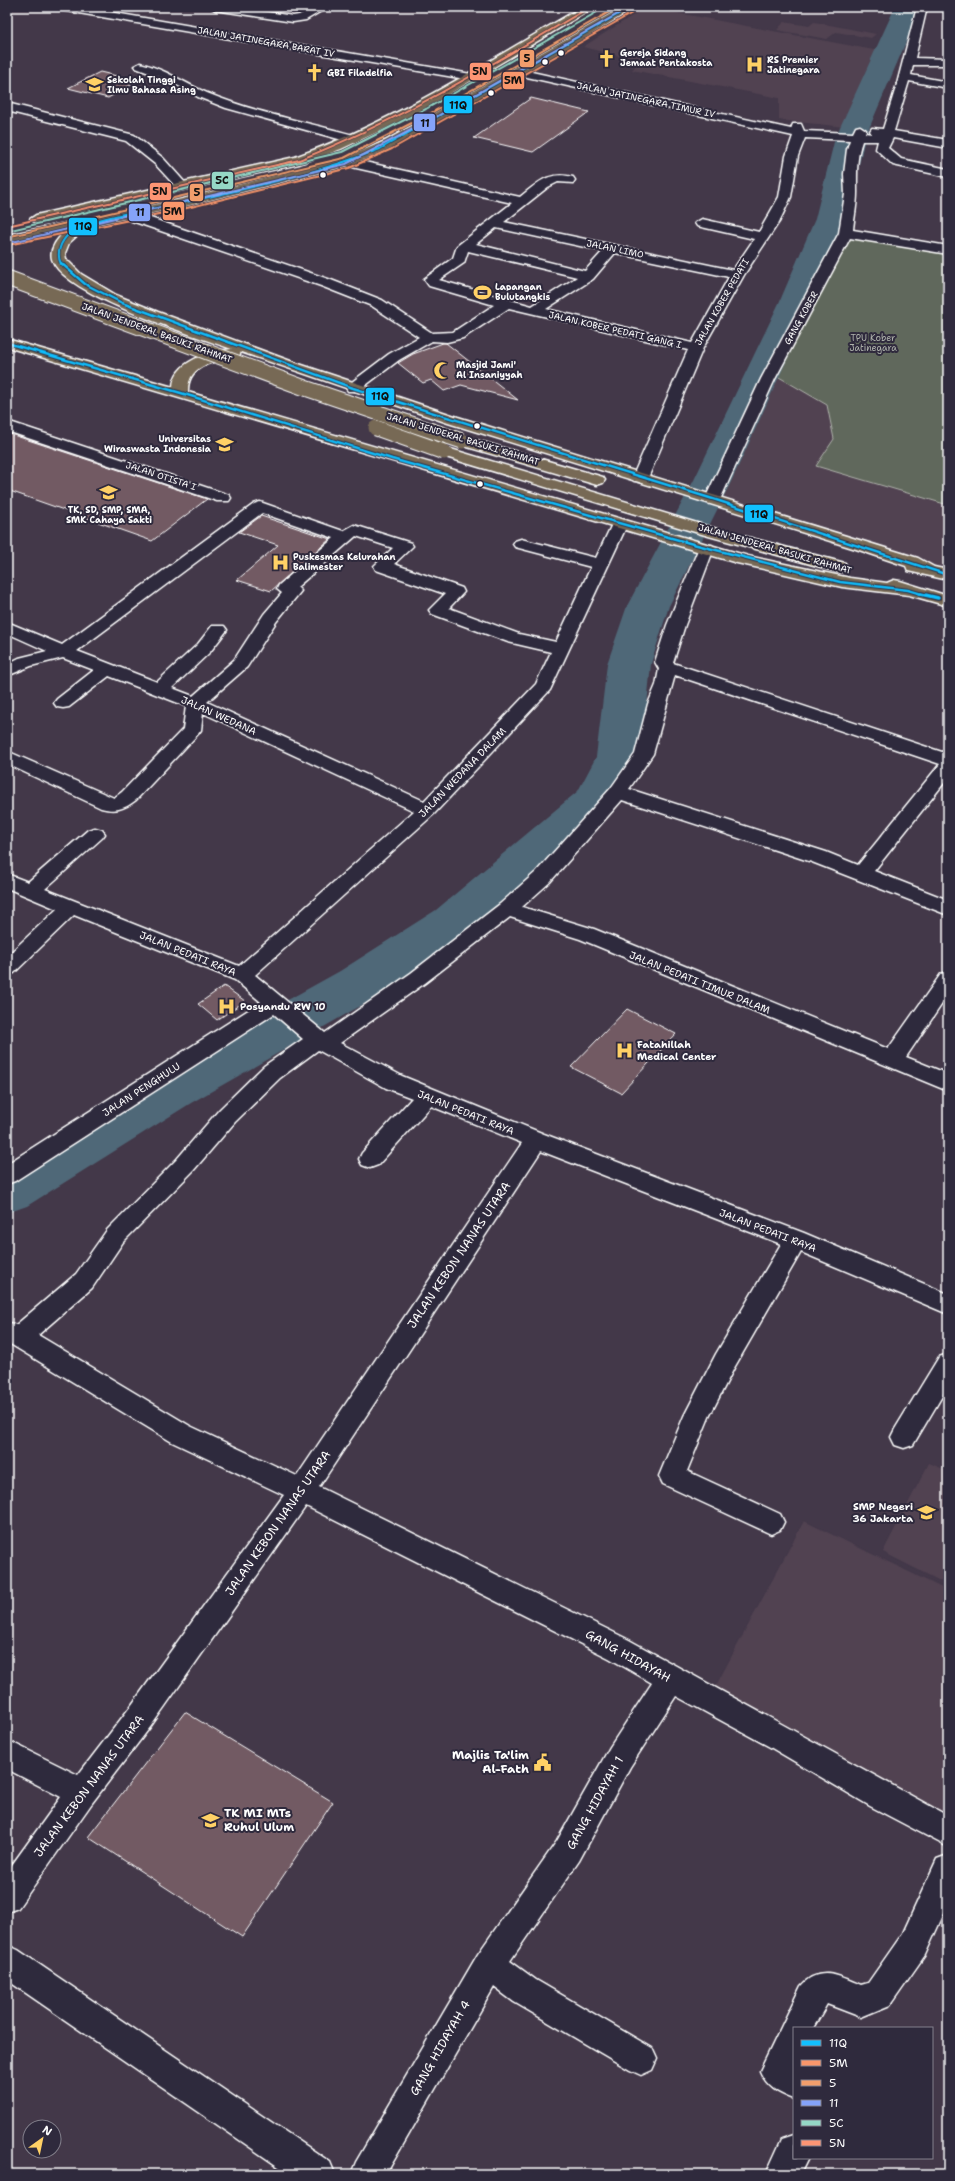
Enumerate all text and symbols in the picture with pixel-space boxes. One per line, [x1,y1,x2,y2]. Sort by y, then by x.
street label: JALAN JATINEGARA BARAT IV [196,24,336,60]
place label: Gereja Sidang Jemaat Pentakosta [620,47,713,69]
unlabelled marker [556,48,566,58]
church icon: Gereja Sidang Jemaat Pentakosta [597,48,617,68]
line badge: 5 [519,49,535,68]
text: 5 [524,51,531,66]
place label: RS Premier Jatinegara [767,54,820,76]
hospital icon: RS Premier Jatinegara [744,55,764,75]
unlabelled marker [540,57,550,67]
line badge: 5N [469,62,492,81]
church icon: GBI Filadelfia [304,63,324,83]
text: 5N [472,64,488,79]
place label: GBI Filadelfia [327,67,393,79]
line badge: 5M [502,71,525,90]
text: 5M [504,73,523,88]
place label: Sekolah Tinggi Ilmu Bahasa Asing [107,74,196,96]
school or university icon: Sekolah Tinggi Ilmu Bahasa Asing [84,75,104,95]
street label: JALAN JATINEGARA TIMUR IV [576,79,716,121]
unlabelled marker [486,88,496,98]
line badge: 11Q [443,95,473,114]
text: 11Q [449,98,467,113]
line badge: 11 [413,113,436,132]
text: 11 [420,116,430,131]
unlabelled marker [318,170,328,180]
line badge: 5C [211,171,234,190]
text: 5C [215,173,229,188]
line badge: 5N [149,182,172,201]
line badge: 5 [189,183,204,202]
text: 5N [152,184,168,199]
text: 5 [194,185,201,200]
line badge: 5M [162,201,185,221]
line badge: 11 [128,203,151,222]
text: 5M [164,204,183,219]
text: 11 [135,205,145,220]
line badge: 11Q [68,217,98,236]
text: 11Q [74,219,92,234]
street label: JALAN LIMO [585,237,645,261]
street label: JALAN KOBER PEDATI [692,256,752,347]
place label: Lapangan Bulutangkis [495,281,550,303]
sports icon: Lapangan Bulutangkis [472,282,492,302]
street label: GANG KOBER [781,289,821,347]
street label: JALAN JENDERAL BASUKI RAHMAT [80,300,234,366]
street label: JALAN KOBER PEDATI GANG I [547,309,683,351]
park label: TPU Kober Jatinegara [849,332,897,354]
place label: Masjid Jami' Al Insaniyyah [456,359,523,381]
mosque icon: Masjid Jami' Al Insaniyyah [433,360,453,380]
line badge: 11Q [365,387,395,406]
text: 11Q [371,389,389,404]
street label: JALAN JENDERAL BASUKI RAHMAT [385,410,541,468]
unlabelled marker [472,421,482,431]
place label: Universitas Wiraswasta Indonesia [104,433,212,455]
school or university icon: Universitas Wiraswasta Indonesia [214,434,234,454]
street label: JALAN OTISTA I [124,459,198,493]
unlabelled marker [475,479,485,489]
school or university icon: TK, SD, SMP, SMA, SMK Cahaya Sakti [99,483,119,503]
place label: TK, SD, SMP, SMA, SMK Cahaya Sakti [66,504,152,526]
line badge: 11Q [744,504,774,523]
text: 11Q [750,507,768,522]
street label: JALAN JENDERAL BASUKI RAHMAT [697,521,853,577]
place label: Puskesmas Kelurahan Balimester [293,551,396,573]
hospital icon: Puskesmas Kelurahan Balimester [270,552,290,572]
street label: JALAN WEDANA [179,693,258,738]
street label: JALAN WEDANA DALAM [416,724,509,820]
street label: JALAN PEDATI RAYA [138,928,238,979]
street label: JALAN PEDATI TIMUR DALAM [627,948,773,1017]
hospital icon: Posyandu RW 10 [217,996,237,1016]
place label: Posyandu RW 10 [240,1000,326,1013]
place label: Fatahillah Medical Center [637,1038,717,1063]
hospital icon: Fatahillah Medical Center [614,1040,634,1060]
street label: JALAN PENGHULU [100,1060,182,1119]
street label: JALAN PEDATI RAYA [416,1087,516,1138]
street label: JALAN KEBON NANAS UTARA [404,1178,514,1331]
street label: JALAN PEDATI RAYA [717,1206,818,1255]
street label: JALAN KEBON NANAS UTARA [222,1447,334,1599]
place label: SMP Negeri 36 Jakarta [852,1500,913,1525]
school or university icon: SMP Negeri 36 Jakarta [916,1502,936,1522]
street label: GANG HIDAYAH [583,1626,674,1686]
street label: JALAN KEBON NANAS UTARA [30,1712,148,1860]
place label: Majlis Ta'lim Al-Fath [452,1747,529,1777]
public building icon: Majlis Ta'lim Al-Fath [532,1752,552,1772]
street label: GANG HIDAYAH 1 [563,1754,627,1852]
place label: TK MI MTs Ruhul Ulum [224,1805,294,1835]
school or university icon: TK MI MTs Ruhul Ulum [201,1810,221,1830]
street label: GANG HIDAYAH 4 [406,1997,474,2099]
legend [793,2027,933,2159]
text: 11Q [829,2035,847,2051]
text: 5M [829,2055,848,2071]
text: 5 [829,2075,836,2091]
text: 11 [829,2095,839,2111]
text: 5C [829,2115,844,2131]
north arrow [22,2119,62,2159]
text: N [39,2122,55,2140]
text: 5N [829,2135,846,2151]

